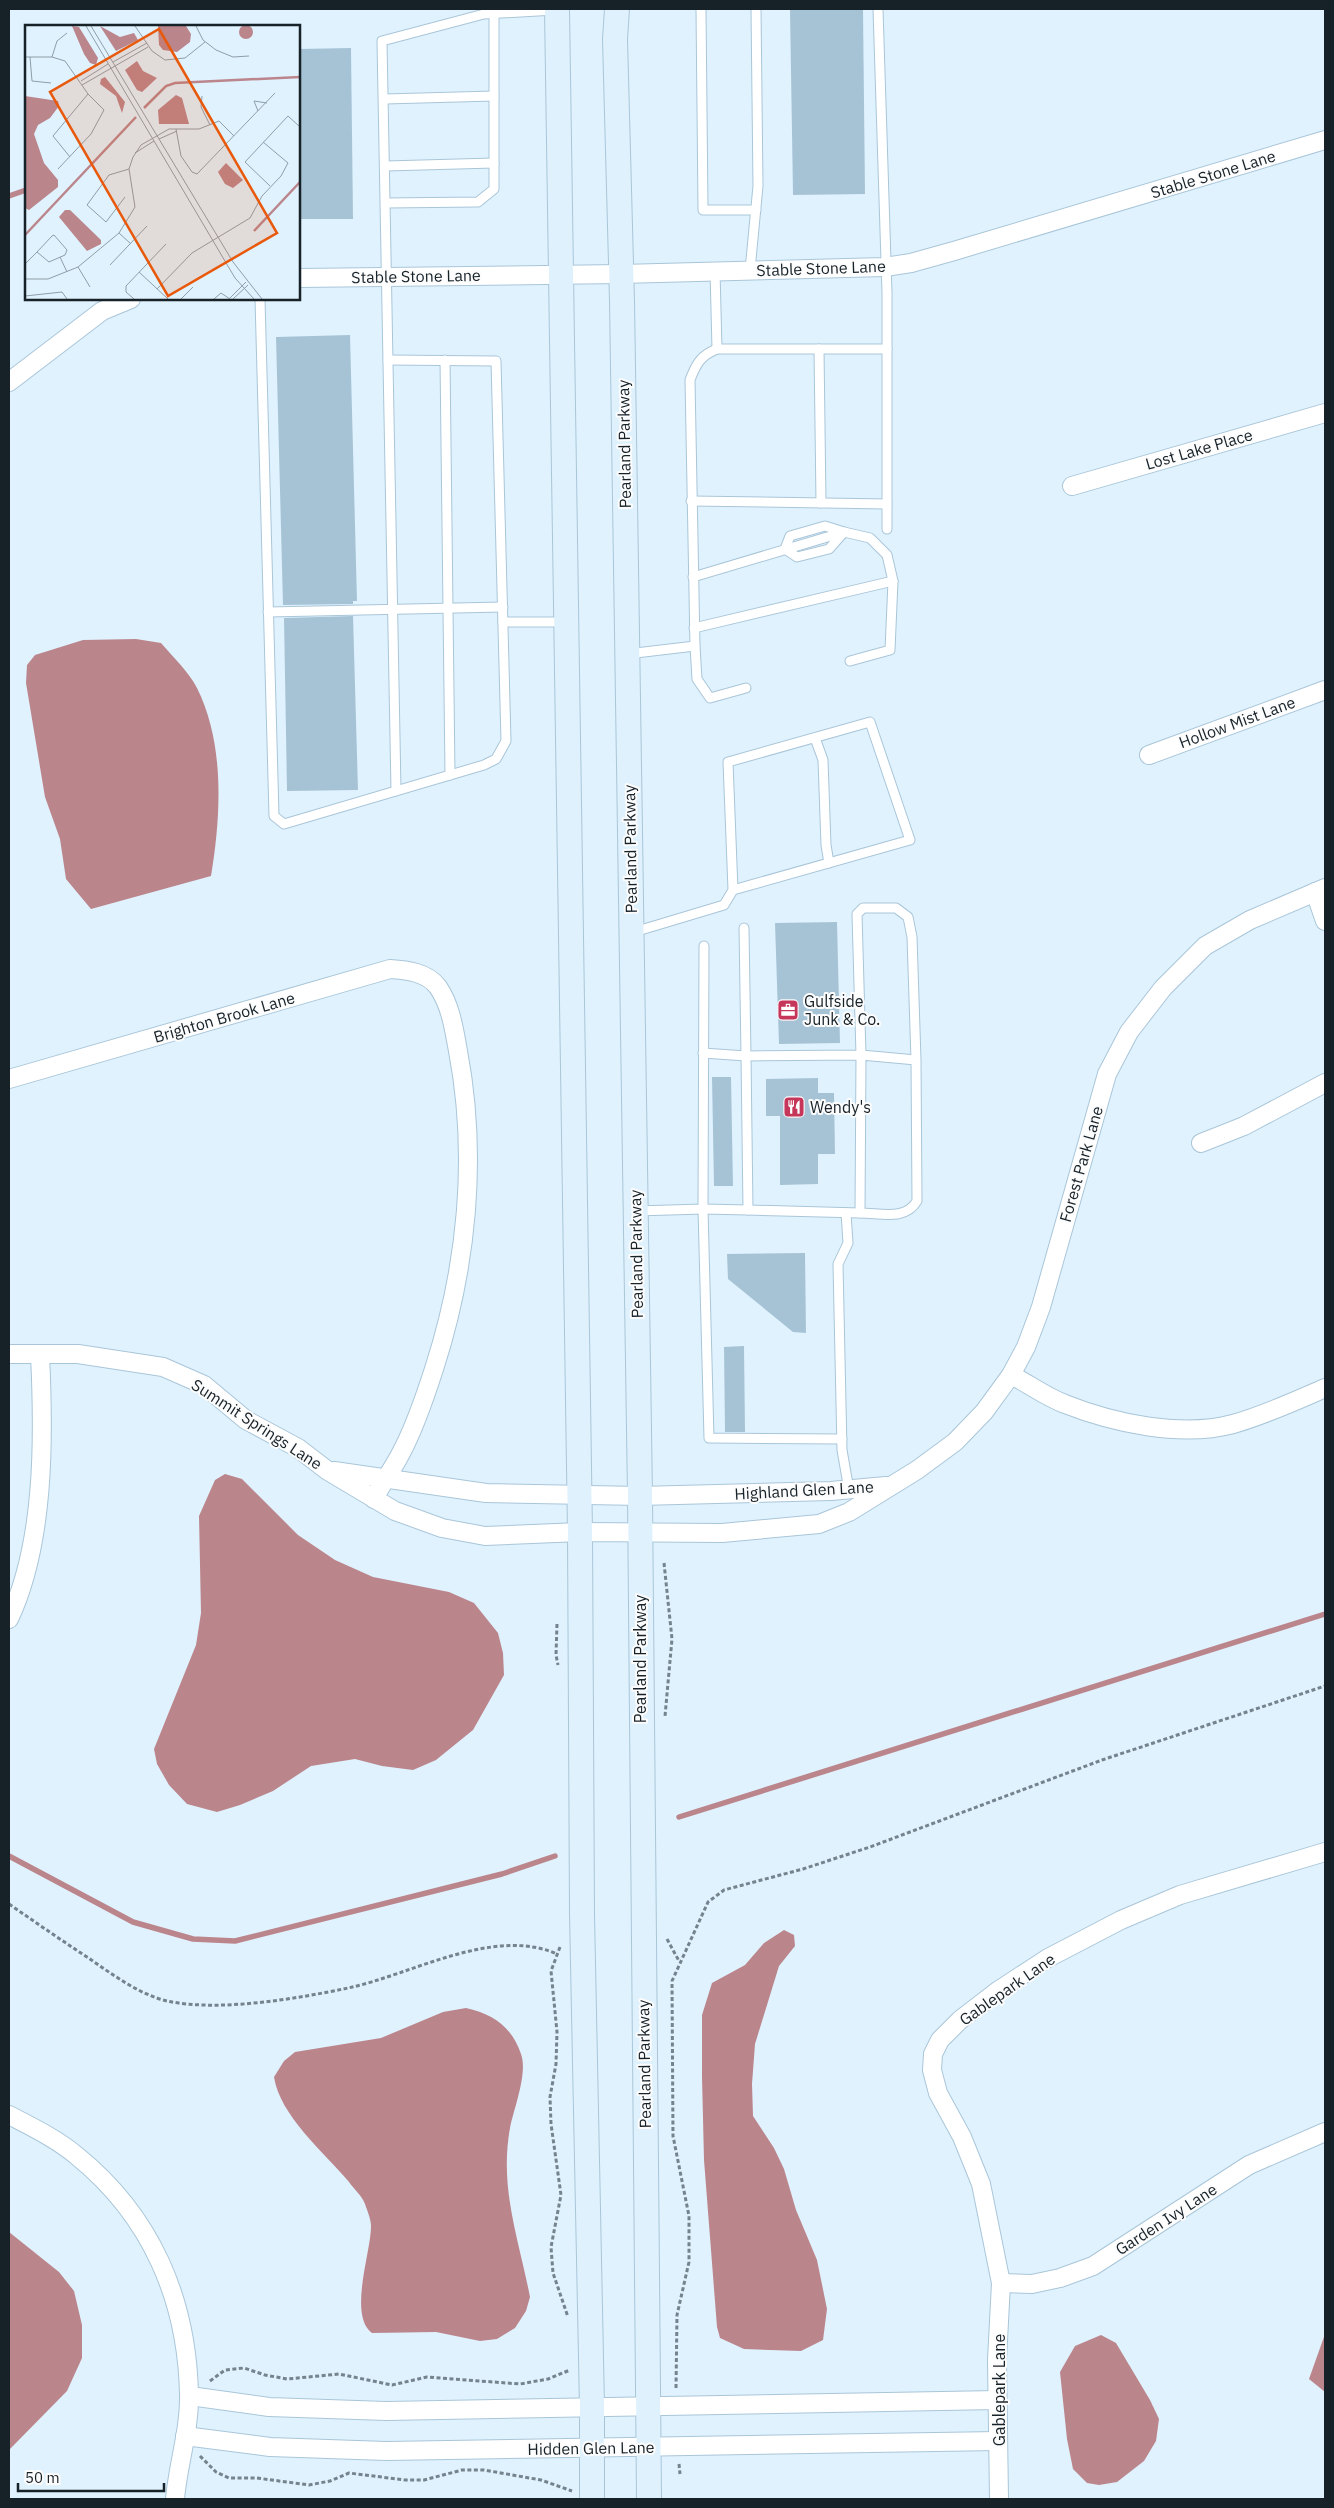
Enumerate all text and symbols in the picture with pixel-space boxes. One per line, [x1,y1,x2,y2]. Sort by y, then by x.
inset map [25,25,300,300]
street label: Stable Stone Lane [1148,145,1278,202]
street label: Stable Stone Lane [756,256,886,280]
street label: Stable Stone Lane [351,265,481,287]
street label: Pearland Parkway [613,380,635,508]
street label: Lost Lake Place [1143,424,1255,474]
street label: Hollow Mist Lane [1176,692,1298,752]
street label: Pearland Parkway [619,785,641,913]
street label: Brighton Brook Lane [151,987,297,1047]
place label: Gulfside Junk & Co. [804,991,880,1029]
office icon: Gulfside Junk & Co. [776,998,800,1022]
restaurant icon: Wendy's [782,1095,806,1119]
place label: Wendy's [810,1097,871,1117]
street label: Forest Park Lane [1055,1103,1107,1224]
street label: Pearland Parkway [625,1190,647,1318]
street label: Summit Springs Lane [188,1374,326,1474]
street label: Highland Glen Lane [734,1476,874,1504]
street label: Pearland Parkway [630,1595,650,1723]
street label: Gablepark Lane [955,1948,1059,2029]
street label: Pearland Parkway [633,2000,655,2128]
street label: Garden Ivy Lane [1112,2179,1221,2259]
street label: Gablepark Lane [989,2334,1009,2446]
street label: Hidden Glen Lane [527,2437,655,2459]
scale bar [18,2460,164,2492]
text: 50 m [25,2468,60,2487]

